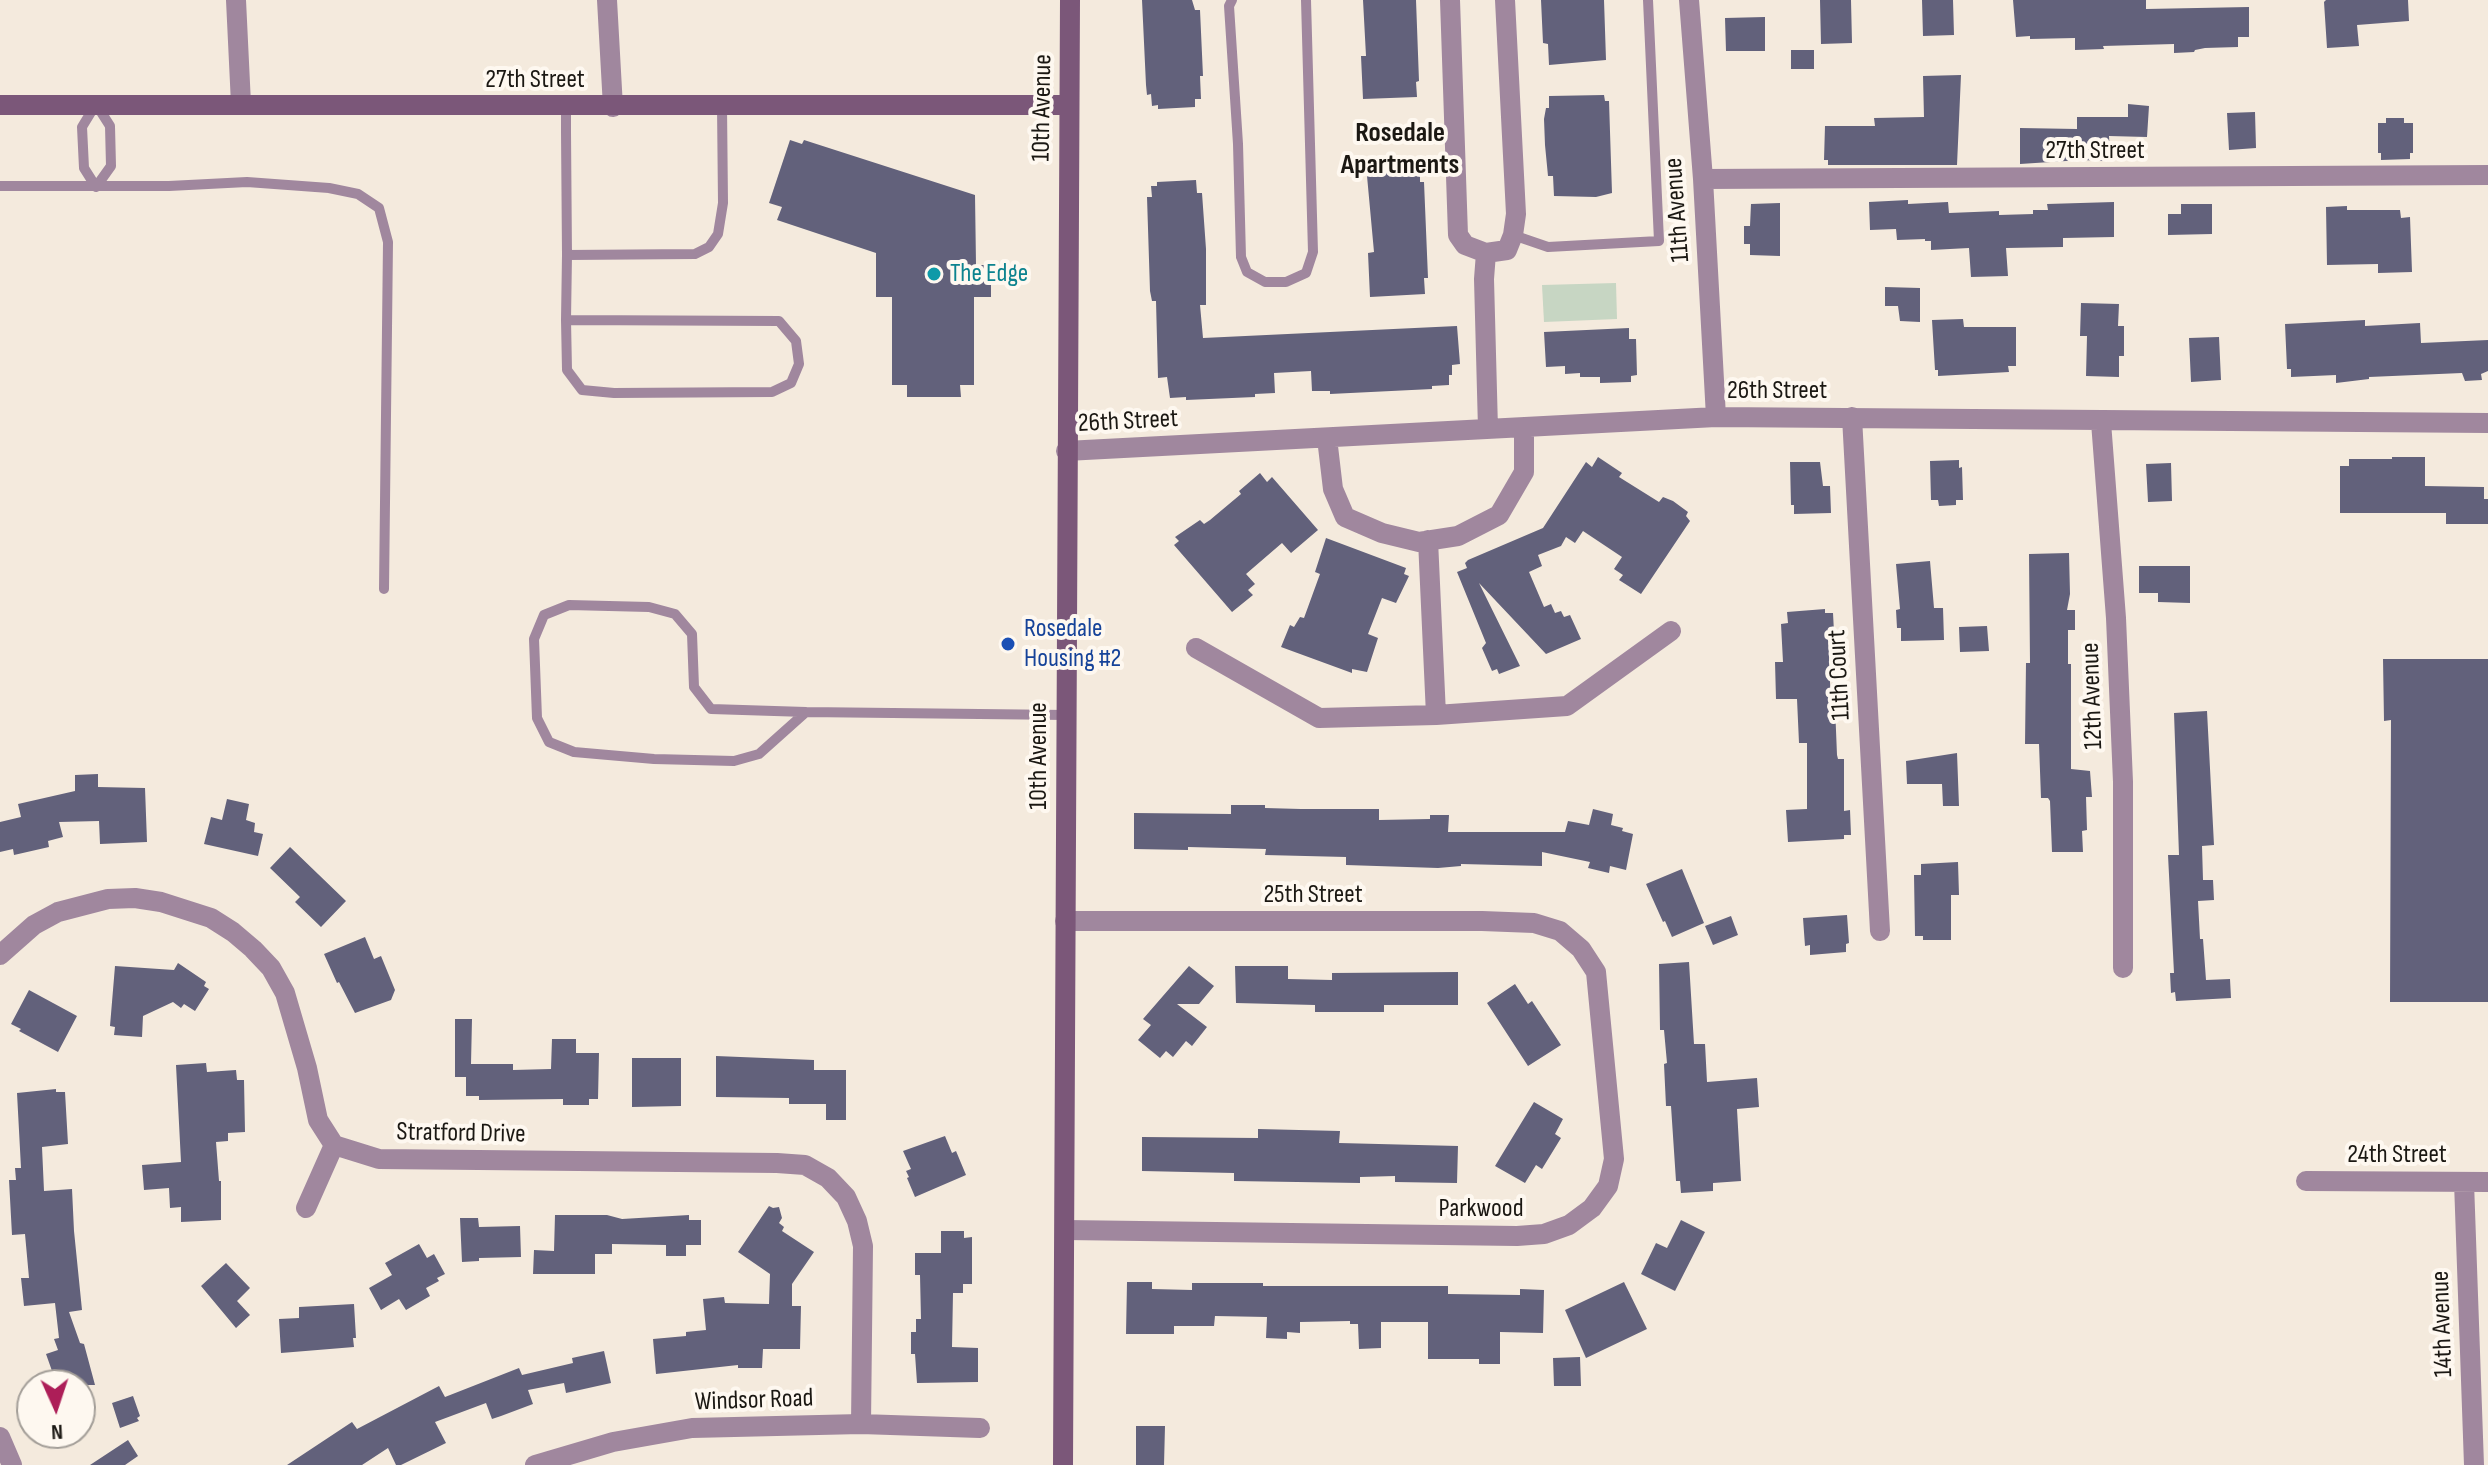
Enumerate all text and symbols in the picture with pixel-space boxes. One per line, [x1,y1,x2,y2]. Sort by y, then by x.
street label: 10th Avenue [1026,54,1060,162]
street label: 27th Street [485,64,585,96]
district label: Rosedale Apartments [1341,117,1459,183]
street label: 27th Street [2045,135,2145,167]
street label: 11th Avenue [1659,157,1697,263]
place label: The Edge [950,258,1028,290]
marker: The Edge [925,265,943,283]
street label: 26th Street [1727,375,1827,407]
street label: 26th Street [1077,404,1179,440]
place label: Rosedale Housing #2 [1024,613,1121,674]
street label: 11th Court [1822,629,1858,721]
marker: Rosedale Housing #2 [999,635,1017,653]
street label: 12th Avenue [2076,642,2110,750]
street label: 10th Avenue [1023,702,1055,810]
street label: 25th Street [1263,879,1363,911]
street label: Stratford Drive [396,1117,526,1151]
street label: 24th Street [2347,1139,2447,1171]
street label: Parkwood [1439,1193,1523,1225]
street label: 14th Avenue [2426,1270,2460,1378]
north arrow [16,1369,96,1449]
street label: Windsor Road [694,1383,814,1419]
text: N [51,1418,64,1445]

